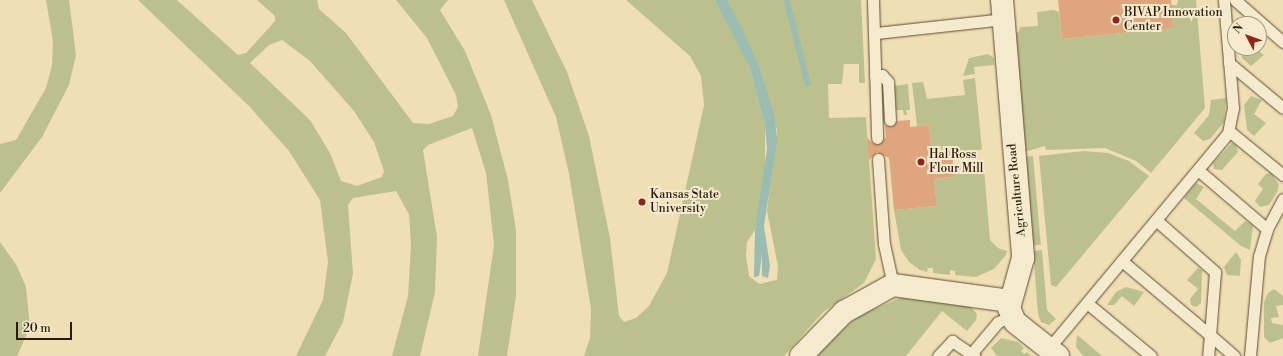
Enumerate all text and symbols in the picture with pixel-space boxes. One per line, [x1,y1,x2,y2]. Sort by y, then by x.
place label: BIVAP Innovation Center [1124,6,1223,34]
marker: BIVAP Innovation Center [1111,15,1121,25]
north arrow [1227,16,1267,56]
text: N [1231,21,1247,37]
street label: Agriculture Road [1005,143,1029,237]
place label: Hal Ross Flour Mill [929,148,983,176]
marker: Hal Ross Flour Mill [916,157,926,167]
place label: Kansas State University [650,188,719,216]
marker: Kansas State University [637,197,647,207]
scale bar [18,314,74,340]
text: 20 m [23,321,51,336]

